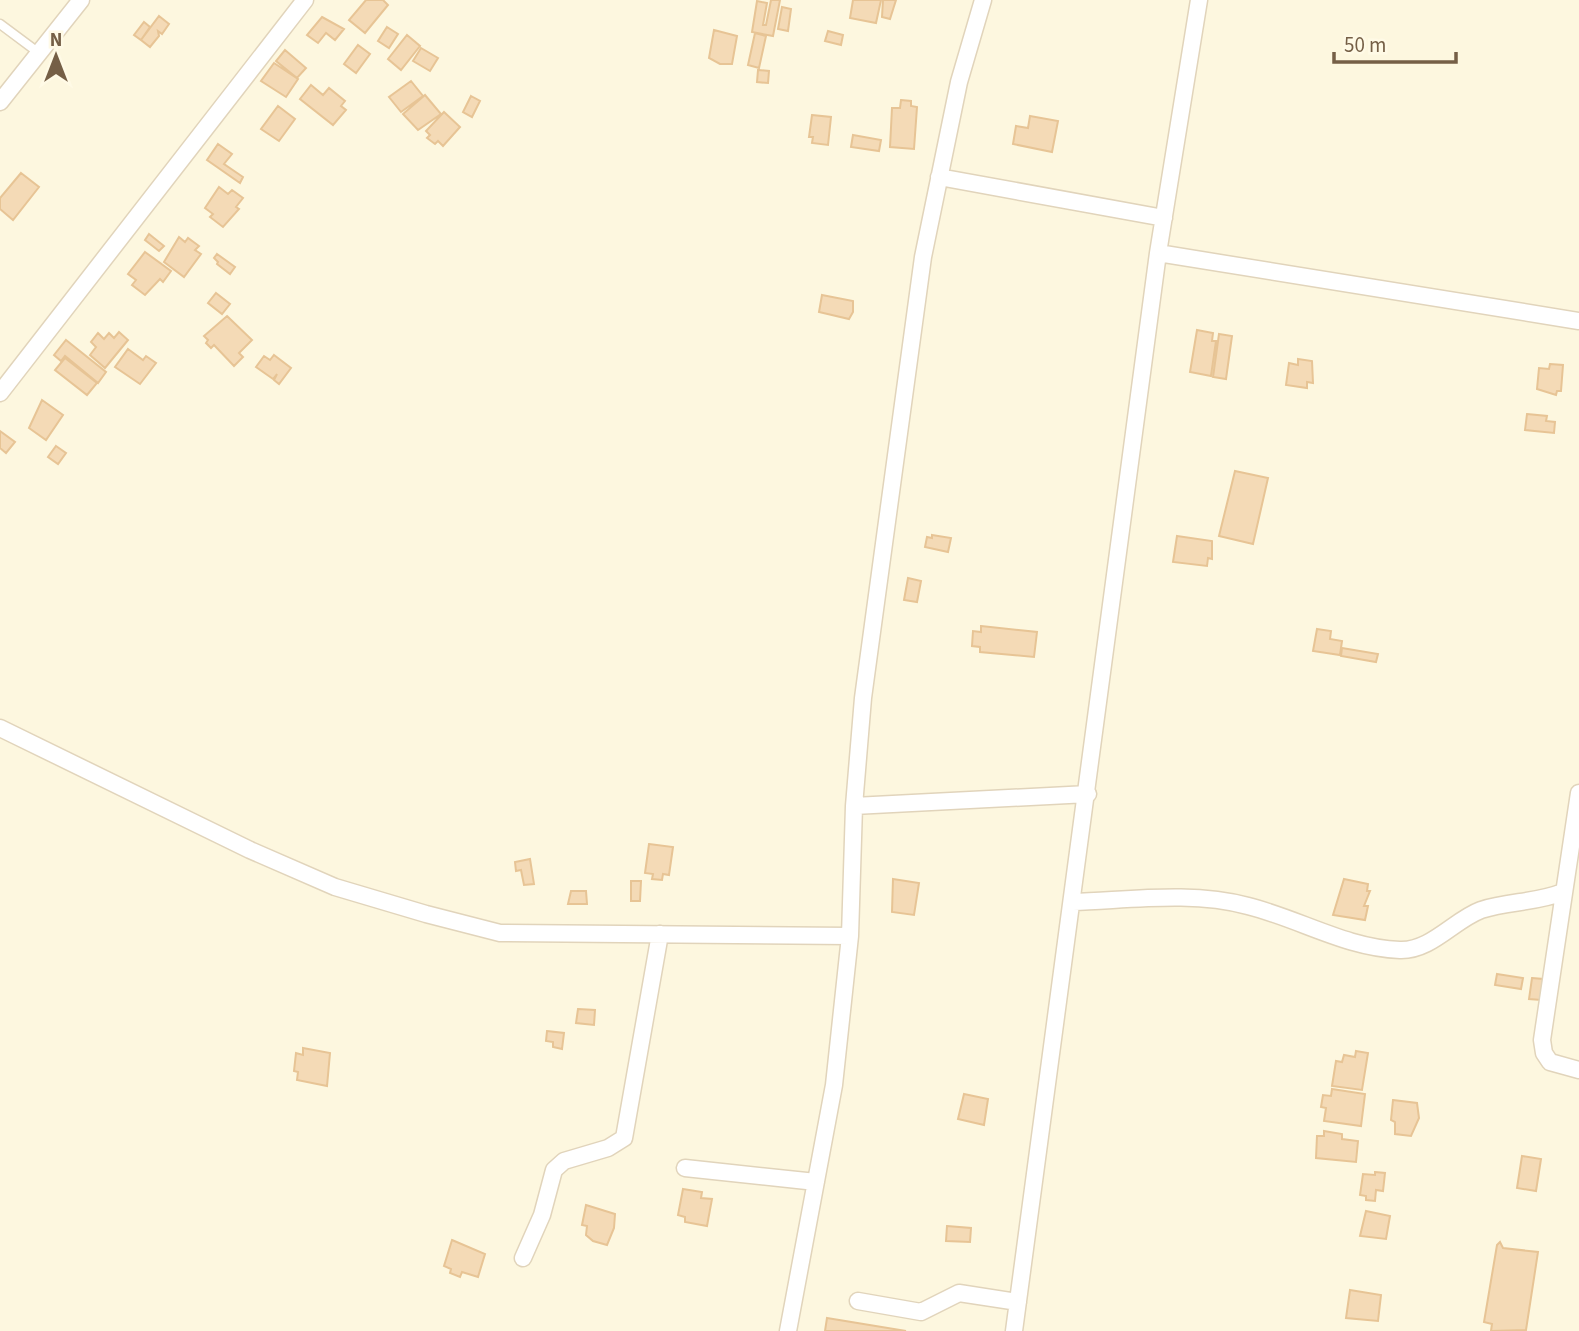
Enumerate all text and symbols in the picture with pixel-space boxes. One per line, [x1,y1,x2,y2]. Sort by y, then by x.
north arrow [21,21,91,91]
scale bar [1334,21,1456,65]
text: N [50,27,62,54]
text: 50 m [1344,30,1386,60]

